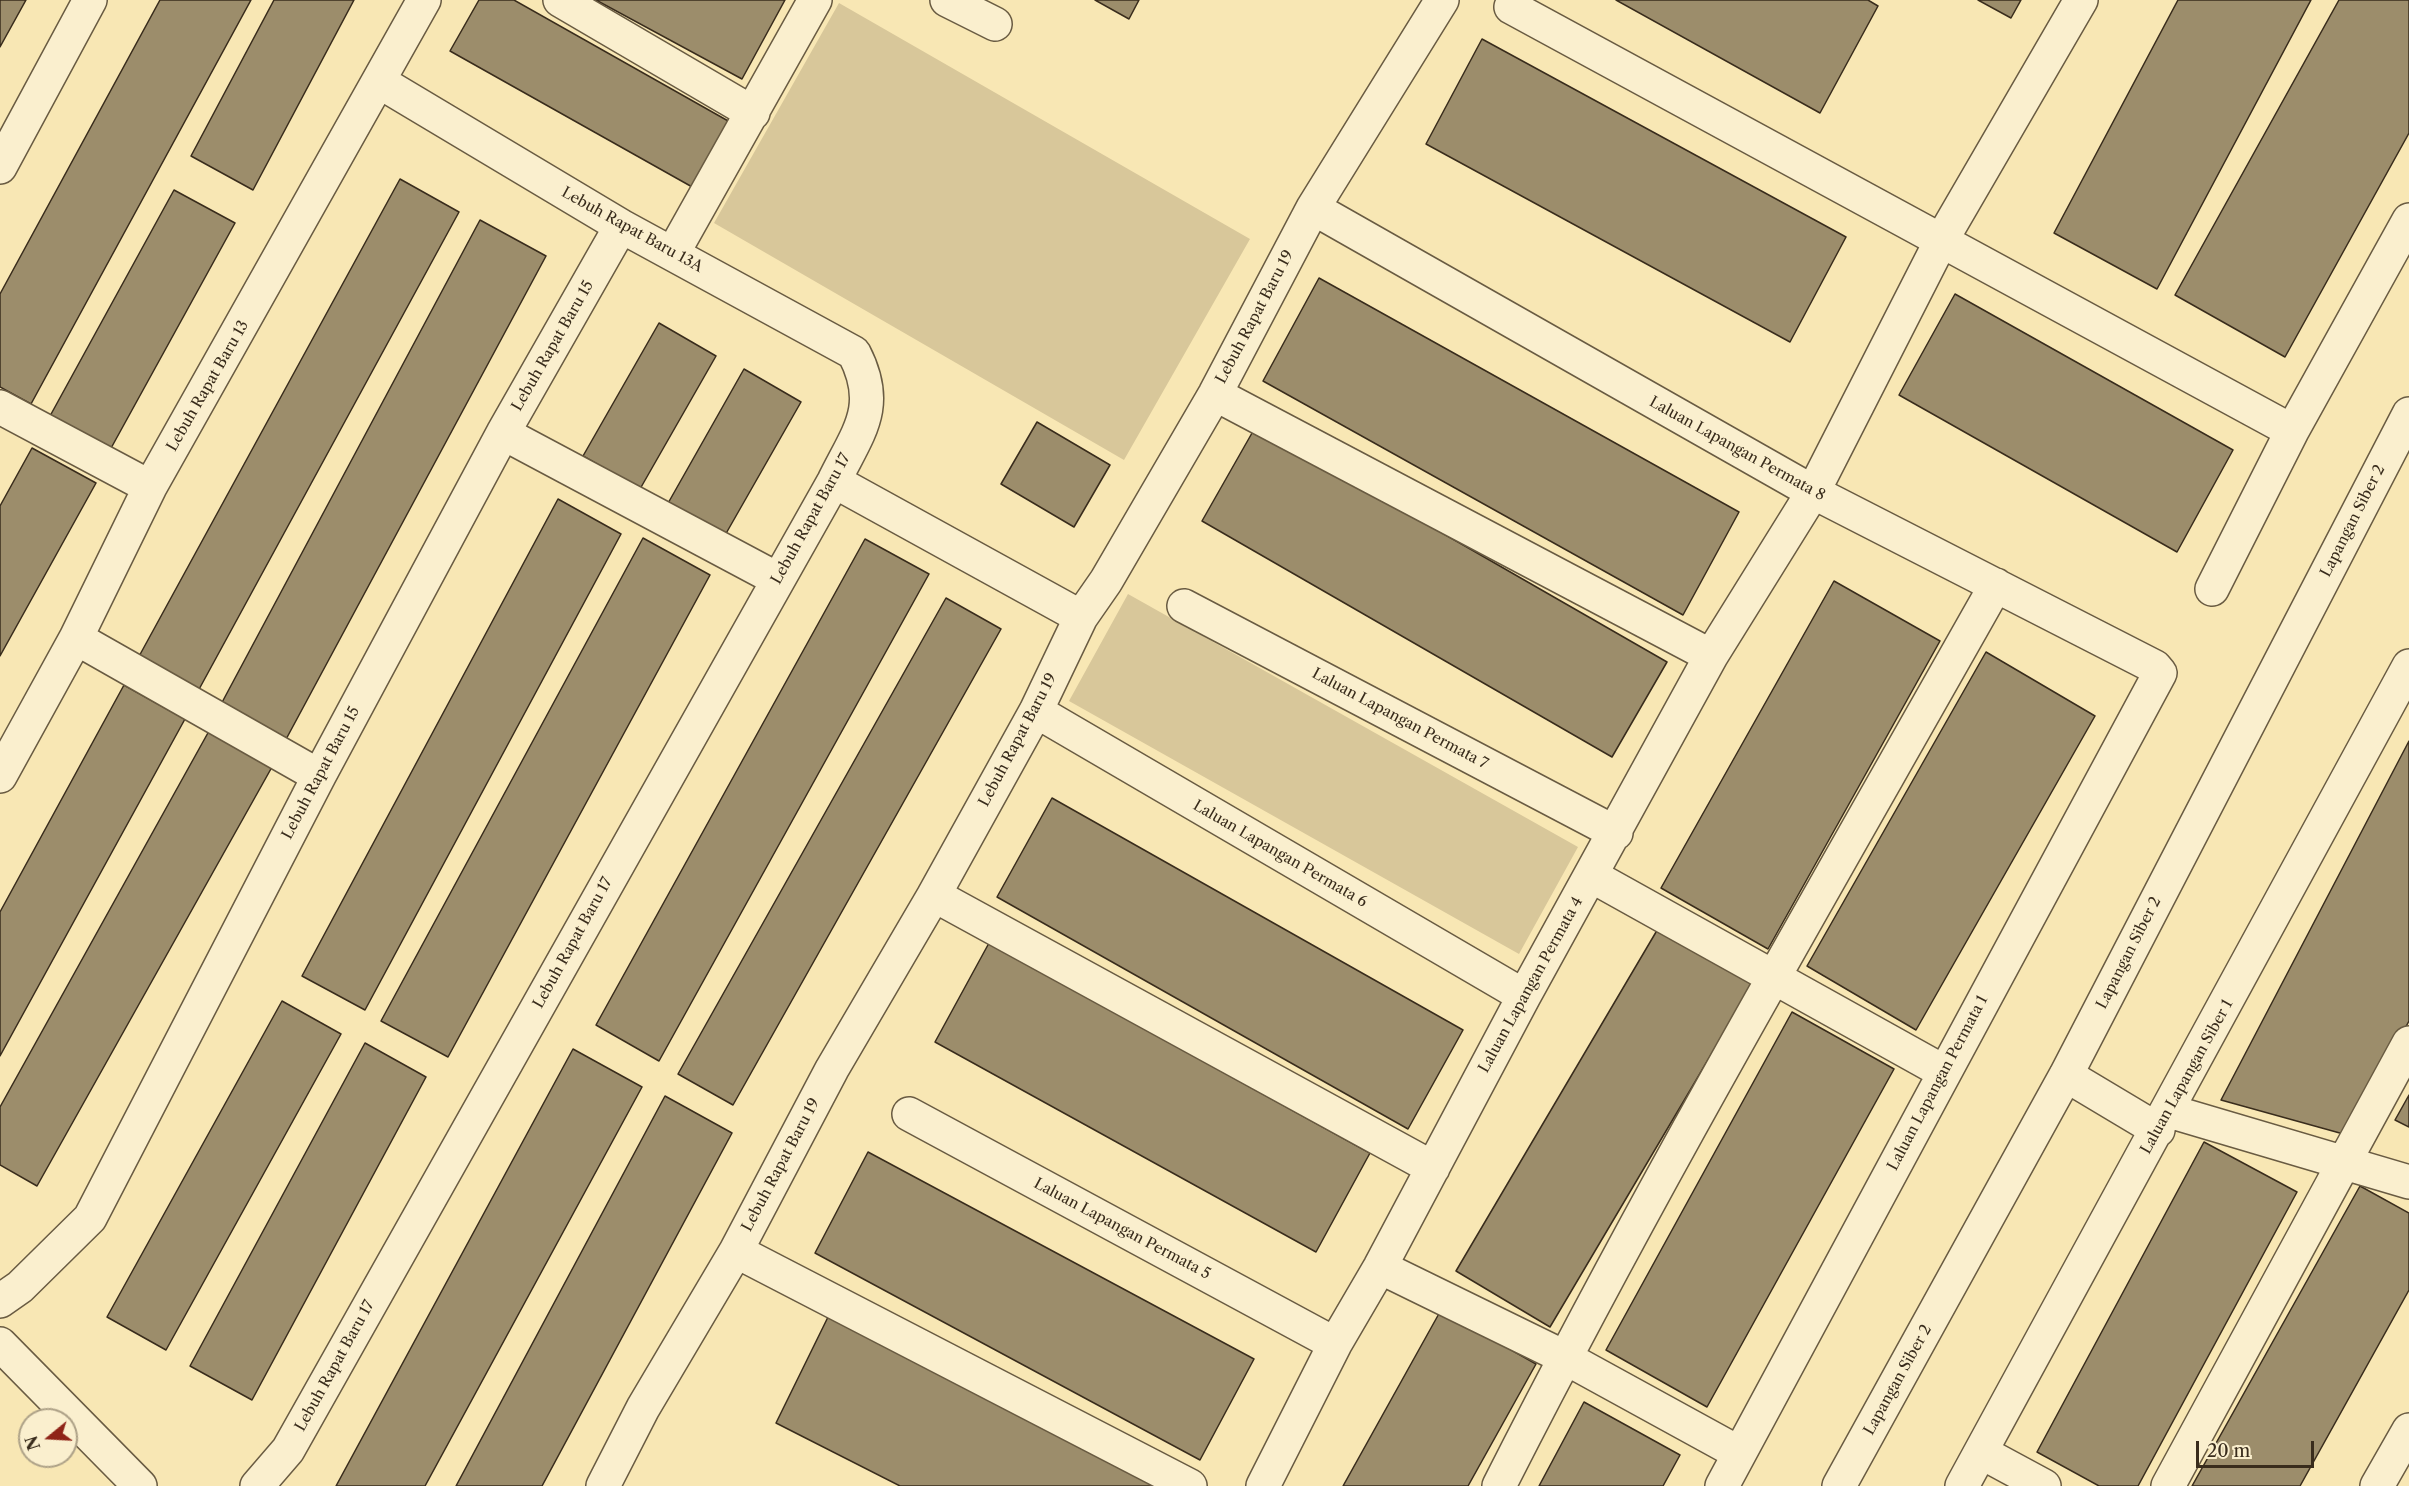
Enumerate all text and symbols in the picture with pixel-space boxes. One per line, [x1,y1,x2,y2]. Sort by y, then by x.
street label: Lebuh Rapat Baru 13A [558,184,706,276]
street label: Lebuh Rapat Baru 19 [1212,247,1298,387]
street label: Lebuh Rapat Baru 15 [508,278,598,414]
street label: Lebuh Rapat Baru 13 [163,318,253,454]
street label: Laluan Lapangan Permata 8 [1646,393,1828,505]
street label: Lebuh Rapat Baru 17 [768,450,854,588]
street label: Lapangan Siber 2 [2317,462,2389,580]
street label: Laluan Lapangan Permata 7 [1309,665,1491,773]
street label: Lebuh Rapat Baru 19 [975,670,1061,810]
street label: Lebuh Rapat Baru 15 [278,704,364,842]
street label: Laluan Lapangan Permata 6 [1190,797,1370,911]
street label: Lebuh Rapat Baru 17 [530,874,616,1012]
street label: Laluan Lapangan Permata 4 [1475,894,1587,1076]
street label: Lapangan Siber 2 [2093,894,2165,1012]
street label: Laluan Lapangan Permata 1 [1884,992,1992,1174]
street label: Laluan Lapangan Siber 1 [2137,997,2237,1157]
street label: Lebuh Rapat Baru 19 [738,1095,824,1235]
street label: Laluan Lapangan Permata 5 [1031,1175,1213,1283]
street label: Lebuh Rapat Baru 17 [292,1297,378,1435]
street label: Lapangan Siber 2 [1860,1322,1936,1438]
north arrow [18,1408,78,1468]
scale bar [2199,1429,2318,1467]
text: N [21,1433,44,1453]
text: 20 m [2207,1440,2250,1462]

